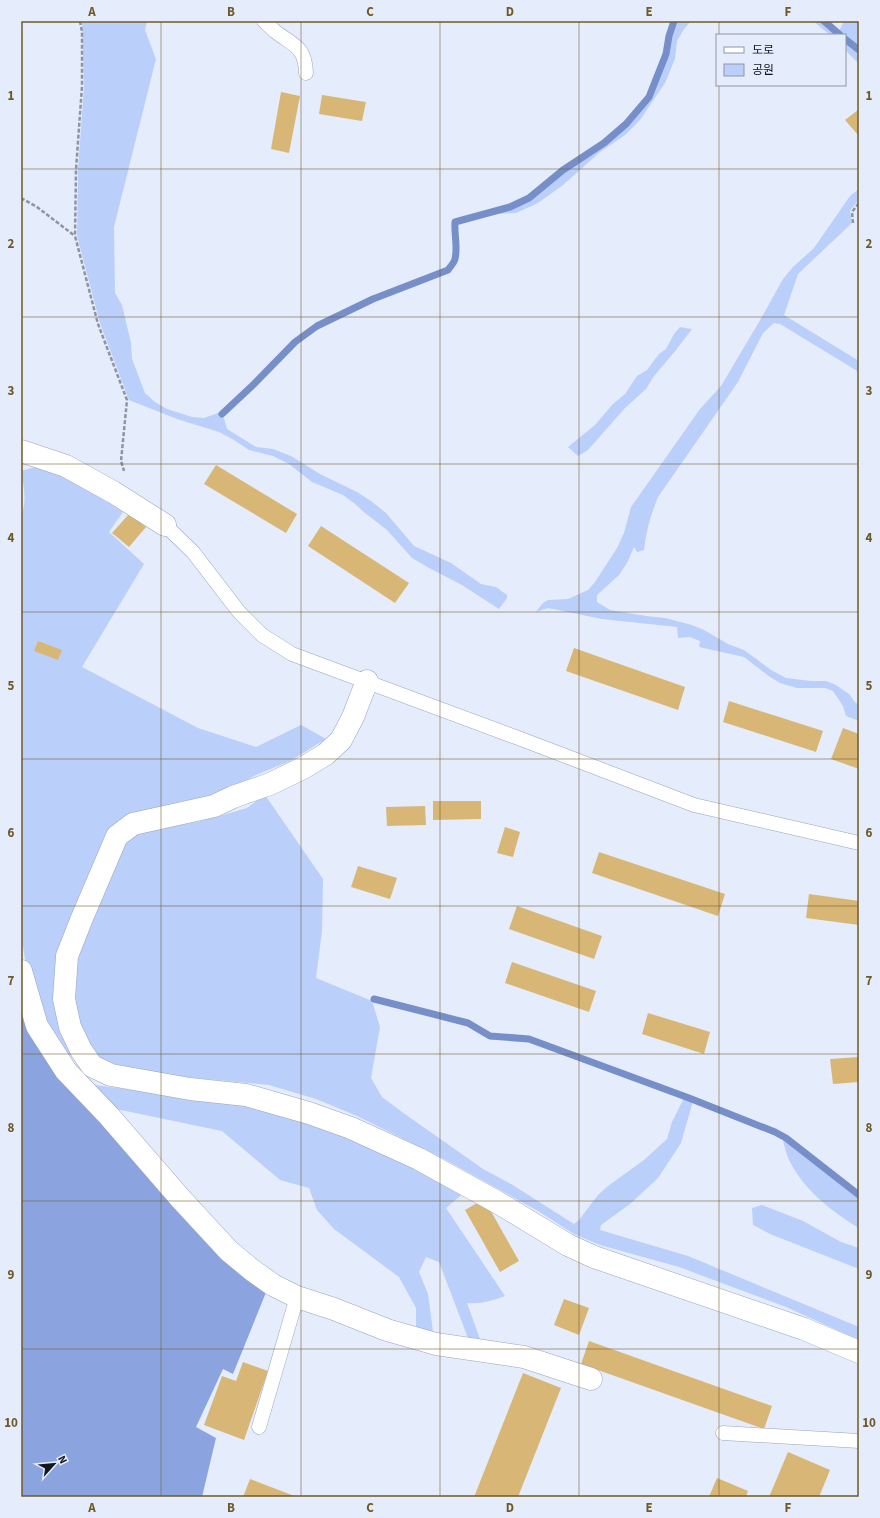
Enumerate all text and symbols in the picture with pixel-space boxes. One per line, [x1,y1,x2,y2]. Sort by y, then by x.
text: A [87,3,96,21]
text: B [227,3,235,21]
text: C [366,3,374,21]
text: D [506,3,514,21]
text: E [645,3,653,21]
text: F [785,3,792,21]
legend [716,34,846,86]
text: 도로 [752,42,774,59]
text: 공원 [752,62,774,79]
text: 1 [8,87,15,105]
text: 1 [866,87,873,105]
text: 2 [8,235,15,253]
text: 2 [866,235,873,253]
text: 3 [8,382,15,400]
text: 3 [866,382,873,400]
text: 4 [8,529,15,547]
text: 4 [866,529,873,547]
text: 5 [8,677,15,695]
text: 5 [866,677,873,695]
text: 6 [8,824,15,842]
text: 6 [866,824,873,842]
text: 7 [8,972,15,990]
text: 7 [866,972,873,990]
text: 8 [8,1119,15,1137]
text: 8 [866,1119,873,1137]
text: 9 [8,1266,15,1284]
text: 9 [866,1266,873,1284]
text: 10 [4,1414,18,1432]
text: 10 [862,1414,876,1432]
north arrow [34,1444,74,1484]
text: N [54,1453,71,1466]
text: A [87,1499,96,1517]
text: B [227,1499,235,1517]
text: C [366,1499,374,1517]
text: D [506,1499,514,1517]
text: E [645,1499,653,1517]
text: F [785,1499,792,1517]

